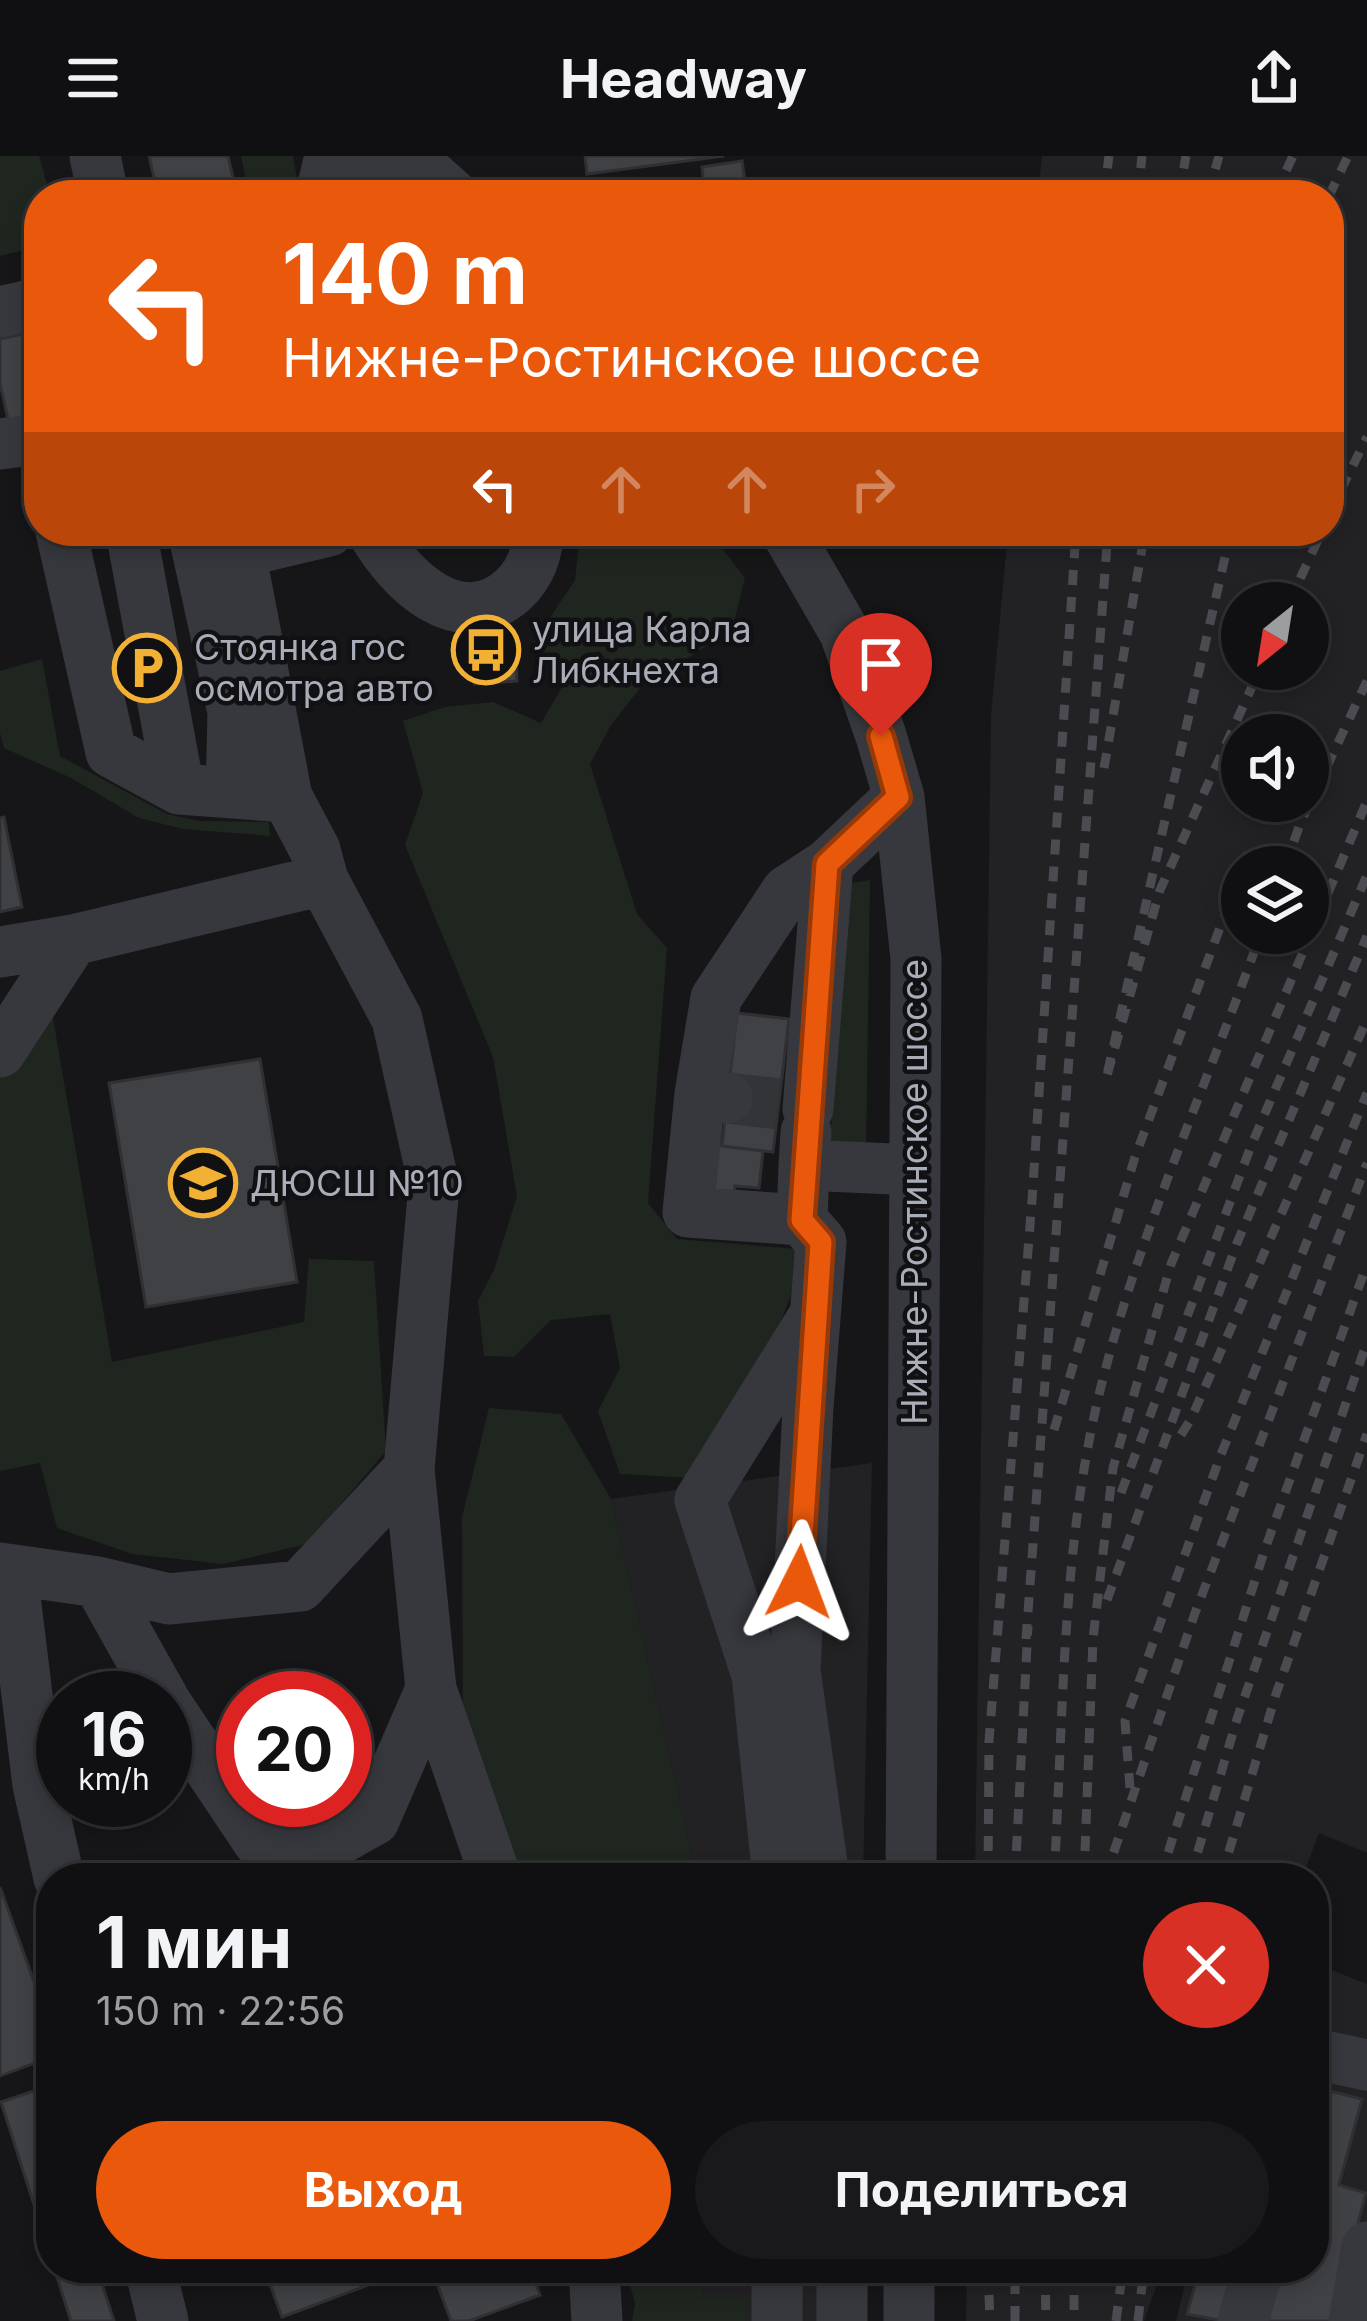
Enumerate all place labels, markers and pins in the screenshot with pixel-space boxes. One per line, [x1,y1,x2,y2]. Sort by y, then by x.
place label: улица Карла Либкнехта [532,607,752,692]
pin [830,613,932,736]
bus stop icon: улица Карла Либкнехта [451,615,521,685]
place label: Стоянка гос осмотра авто [194,625,434,710]
parking icon: Стоянка гос осмотра авто [112,633,182,703]
school or university icon: ДЮСШ №10 [168,1148,238,1218]
place label: ДЮСШ №10 [250,1161,464,1205]

